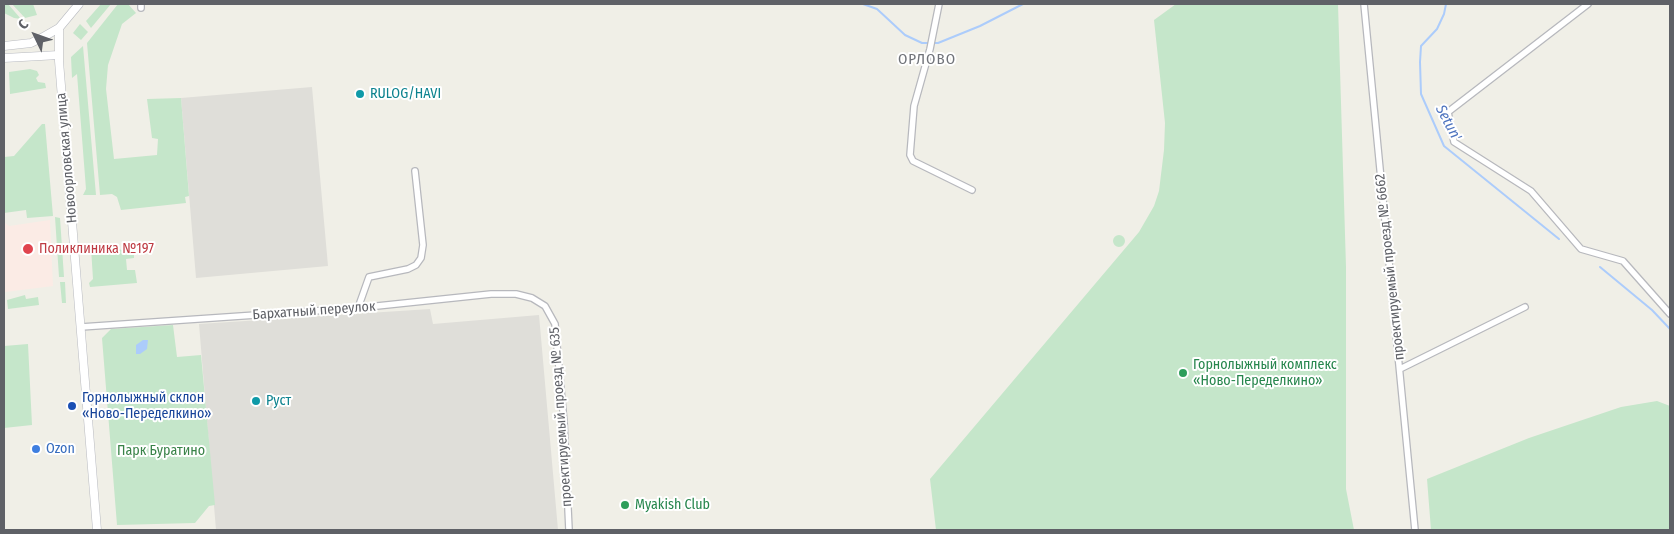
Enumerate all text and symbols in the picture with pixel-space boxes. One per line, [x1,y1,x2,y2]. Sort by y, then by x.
north arrow [10,10,60,60]
text: С [15,16,32,33]
district label: ОРЛОВО [897,51,957,69]
place label: RULOG/HAVI [370,86,441,102]
marker: RULOG/HAVI [354,88,366,100]
street label: Новоорловская улица [53,92,81,224]
water label: Setun' [1431,102,1465,144]
street label: проектируемый проезд № 6662 [1372,173,1408,361]
place label: Поликлиника №197 [39,241,154,257]
marker: Поликлиника №197 [21,242,35,256]
street label: Бархатный переулок [252,298,376,324]
street label: проектируемый проезд № 635 [546,327,576,507]
place label: Горнолыжный комплекс «Ново-Переделкино» [1193,357,1337,390]
marker: Горнолыжный комплекс «Ново-Переделкино» [1177,367,1189,379]
place label: Горнолыжный склон «Ново-Переделкино» [82,390,212,422]
place label: Руст [266,393,291,409]
marker: Руст [250,395,262,407]
marker: Горнолыжный склон «Ново-Переделкино» [66,400,78,412]
place label: Ozon [46,441,75,457]
marker: Ozon [30,443,42,455]
park label: Парк Буратино [117,443,205,459]
place label: Myakish Club [635,497,710,513]
marker: Myakish Club [619,499,631,511]

